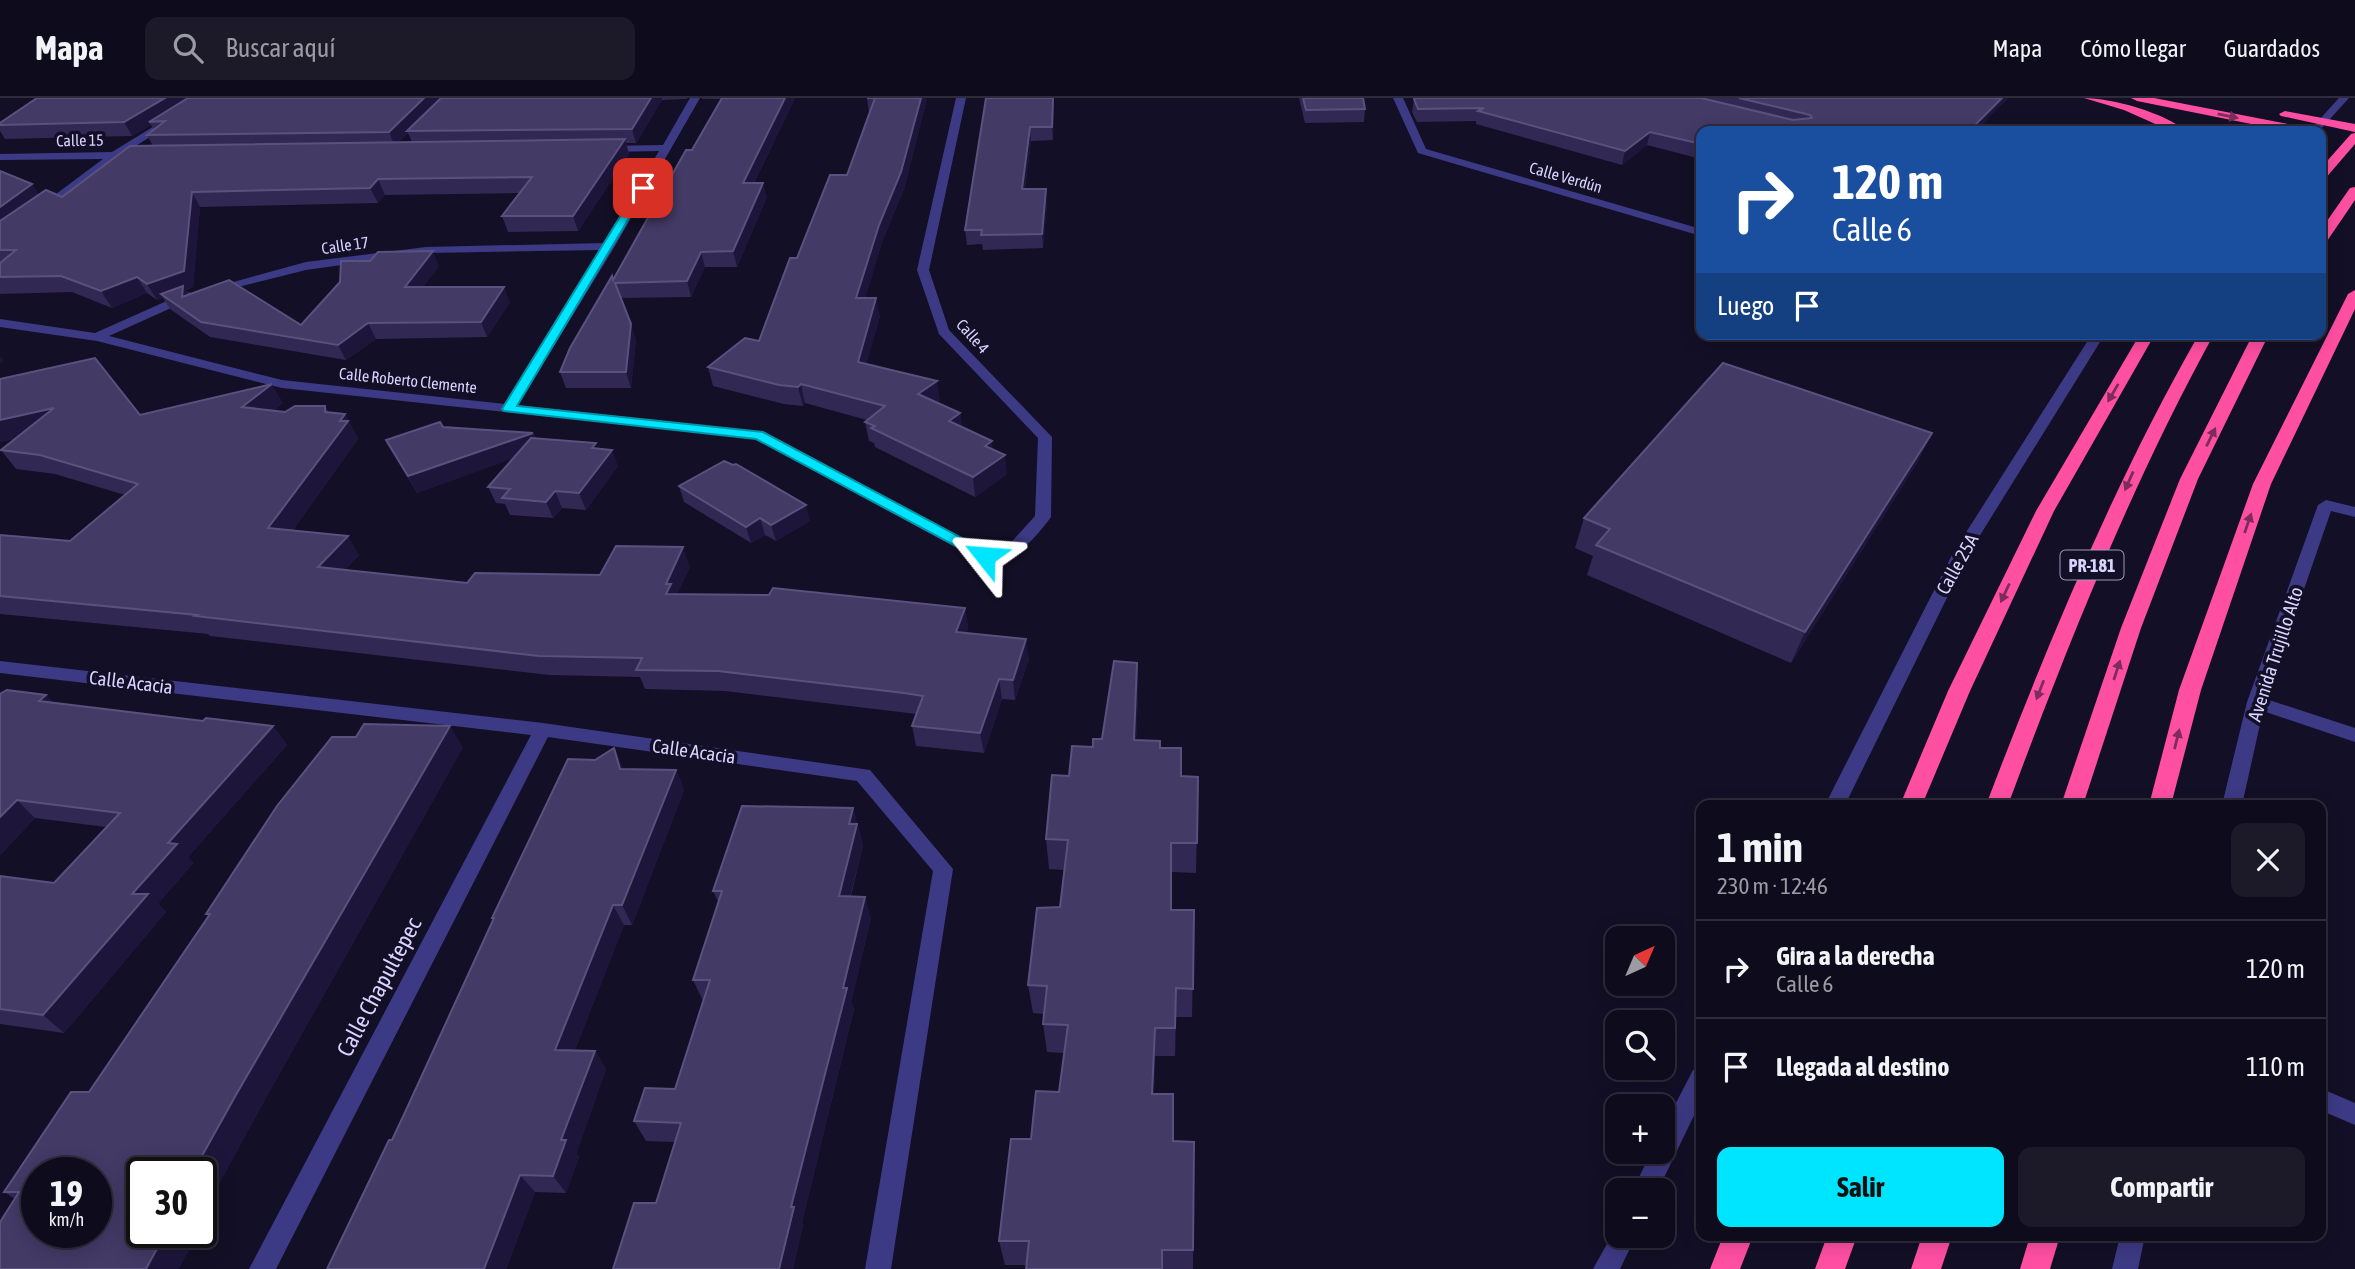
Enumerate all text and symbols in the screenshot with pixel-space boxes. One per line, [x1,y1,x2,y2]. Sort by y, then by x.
search box [145,17,635,80]
text: Mapa [35,29,103,67]
icon: search [169,29,207,67]
text: Buscar aquí [225,33,335,63]
text: Mapa [1993,35,2042,62]
text: Cómo llegar [2080,35,2186,62]
text: Guardados [2224,35,2320,62]
one-way arrow [2217,111,2239,122]
street label: Calle 15 [56,131,104,149]
text: 120 m [1832,153,1943,209]
icon: right [1717,154,1808,245]
pin [613,158,673,218]
street label: Calle Verdún [1528,158,1604,196]
icon: arrive [624,169,662,207]
text: Calle 6 [1832,211,1912,248]
street label: Calle 17 [320,233,370,257]
icon: arrive [1788,287,1826,325]
text: Luego [1717,291,1774,321]
street label: Calle 4 [953,315,993,357]
street label: Calle Roberto Clemente [338,364,478,396]
one-way arrow [2107,383,2119,403]
one-way arrow [2205,427,2216,447]
one-way arrow [2123,470,2134,491]
one-way arrow [2243,512,2254,533]
position arrow [948,519,1022,593]
street label: Calle 25A [1931,529,1983,598]
road number: PR-181 [2060,550,2124,579]
one-way arrow [2000,583,2011,603]
street label: Avenida Trujillo Alto [2243,584,2307,724]
one-way arrow [2112,660,2123,681]
street label: Calle Acacia [88,666,174,698]
one-way arrow [2034,680,2045,701]
one-way arrow [2172,728,2183,750]
street label: Calle Acacia [651,734,737,768]
text: 1 min [1717,823,1803,871]
button: close [2231,823,2305,897]
text: 230 m · 12:46 [1717,873,1828,899]
street label: Calle Chapultepec [331,913,427,1061]
north arrow [1605,926,1675,996]
map controls [1605,926,1675,1248]
text: Gira a la derecha [1776,941,1935,971]
icon: right [1717,950,1755,988]
text: 120 m [2246,954,2305,984]
text: Calle 6 [1776,971,1833,997]
button: search [1605,1010,1675,1080]
icon: arrive [1717,1048,1755,1086]
text: Llegada al destino [1776,1052,1949,1082]
text: 110 m [2246,1052,2305,1082]
button: + [1605,1094,1675,1164]
button: Salir [1717,1147,2004,1227]
button: Compartir [2018,1147,2305,1227]
speed limit sign: 30 [126,1157,217,1248]
text: 19 [50,1173,83,1213]
button: − [1605,1178,1675,1248]
text: km/h [49,1209,84,1230]

